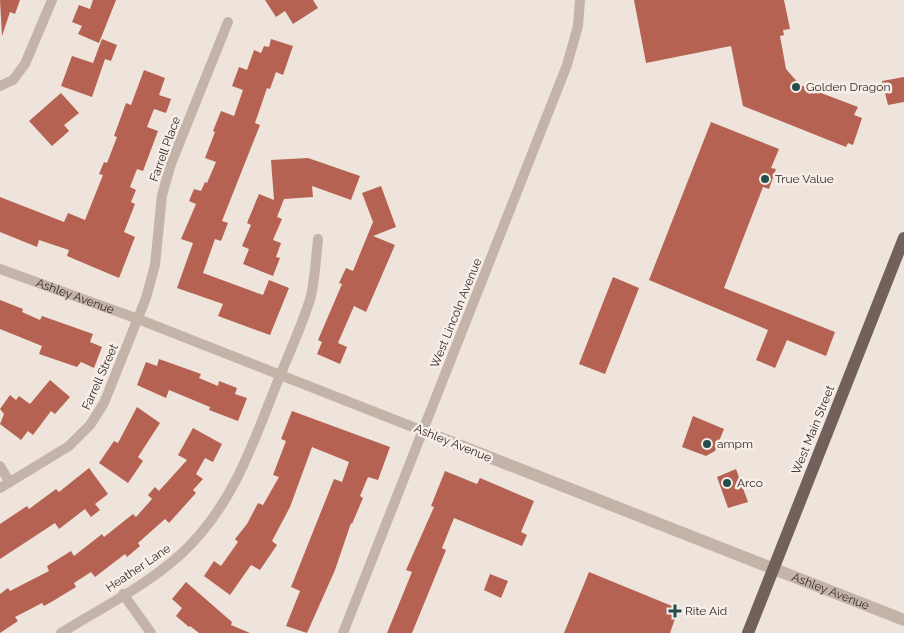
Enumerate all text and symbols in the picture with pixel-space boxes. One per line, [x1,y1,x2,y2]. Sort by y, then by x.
place label: Golden Dragon [806,80,890,94]
marker: Golden Dragon [790,81,802,93]
street label: Farrell Place [147,115,183,183]
place label: True Value [775,172,834,186]
marker: True Value [759,173,771,185]
street label: West Lincoln Avenue [428,256,484,370]
street label: Ashley Avenue [34,276,116,317]
street label: Farrell Street [79,342,121,412]
street label: West Main Street [789,384,837,476]
street label: Ashley Avenue [412,421,494,465]
place label: ampm [717,437,753,451]
marker: ampm [701,438,713,450]
place label: Arco [737,476,763,490]
marker: Arco [721,477,733,489]
street label: Heather Lane [103,541,173,595]
street label: Ashley Avenue [790,570,871,613]
place label: Rite Aid [685,604,727,618]
marker: Rite Aid [669,605,681,617]

